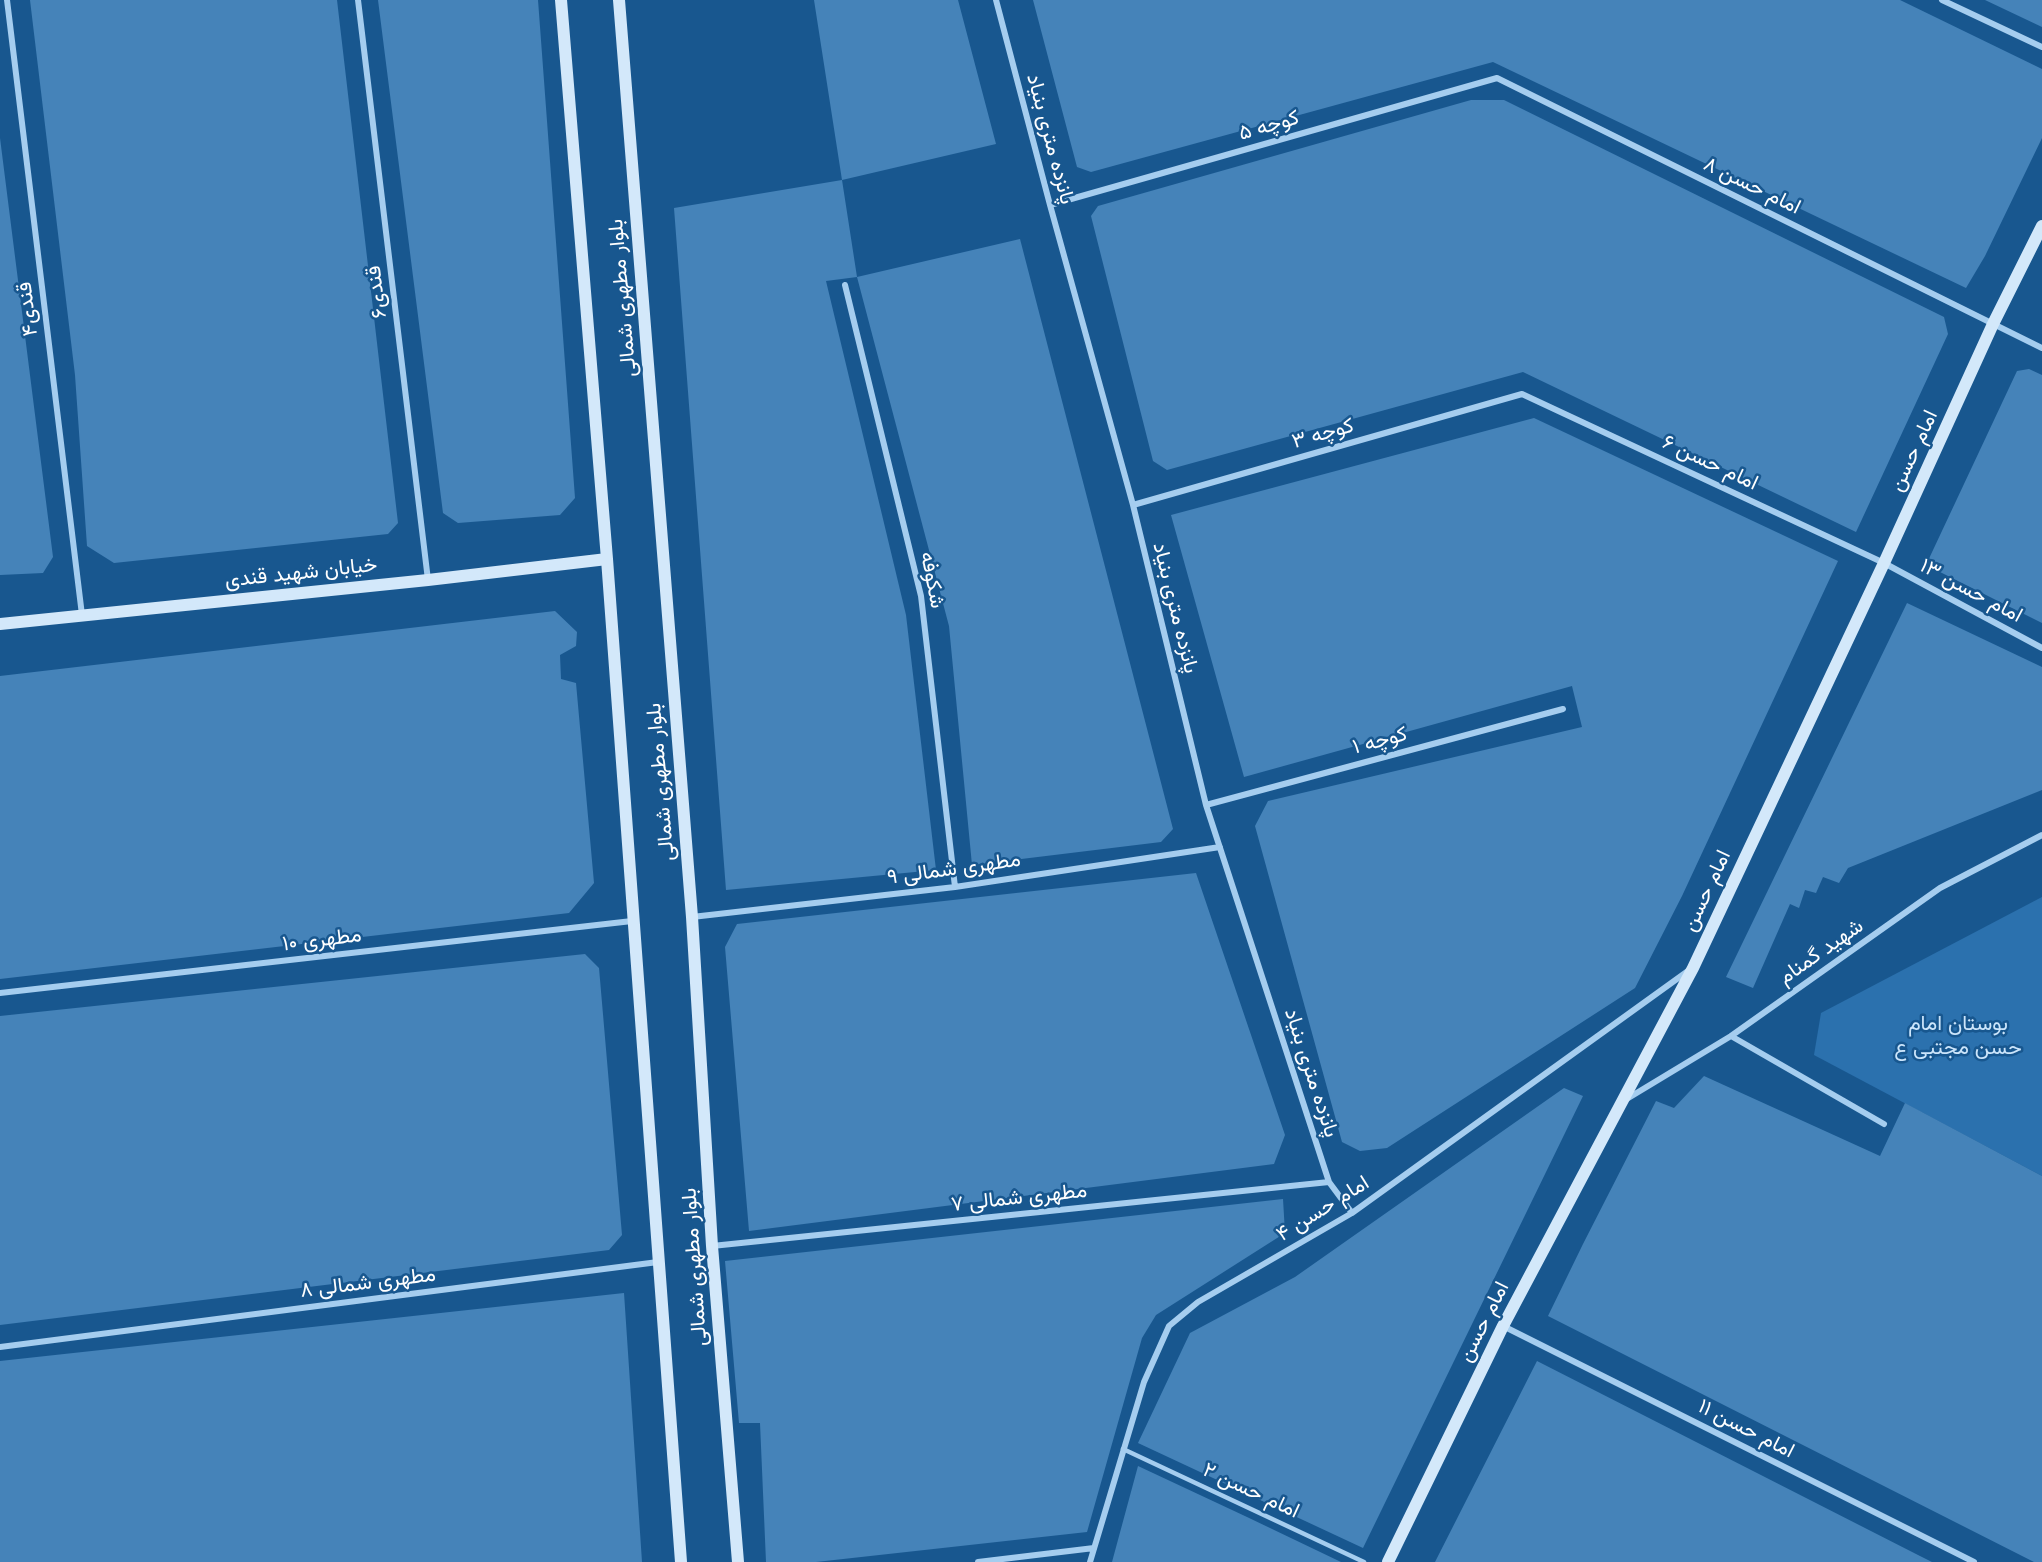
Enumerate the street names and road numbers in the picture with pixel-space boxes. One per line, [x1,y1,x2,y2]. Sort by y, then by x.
street label: پانزده متری بنیاد [1020,71,1080,207]
street label: کوچه ۵ [1236,105,1302,147]
street label: امام حسن ۸ [1699,152,1805,220]
street label: بلوار مطهری شمالی [604,218,642,378]
street label: قندی۶ [361,264,393,320]
street label: قندی۴ [12,280,44,338]
street label: امام حسن [1884,406,1944,496]
street label: کوچه ۳ [1289,413,1357,455]
street label: امام حسن ۶ [1658,430,1762,496]
street label: پانزده متری بنیاد [1147,540,1203,676]
street label: شکوفه [914,550,950,610]
street label: خیابان شهید قندی [223,552,379,594]
street label: امام حسن ۱۳ [1915,553,2027,629]
street label: بلوار مطهری شمالی [642,702,680,862]
street label: کوچه ۱ [1350,722,1410,760]
street label: امام حسن [1677,846,1737,936]
street label: مطهری شمالی ۹ [886,847,1022,891]
street label: شهید گمنام [1774,914,1868,990]
street label: مطهری ۱۰ [281,923,363,957]
street label: پانزده متری بنیاد [1278,1005,1344,1141]
street label: امام حسن ۴ [1272,1171,1374,1247]
street label: مطهری شمالی ۷ [950,1178,1088,1218]
street label: بلوار مطهری شمالی [677,1187,713,1347]
street label: مطهری شمالی ۸ [299,1262,437,1304]
street label: امام حسن [1453,1278,1515,1366]
street label: امام حسن ۱۱ [1694,1394,1798,1464]
street label: امام حسن ۲ [1199,1458,1303,1524]

